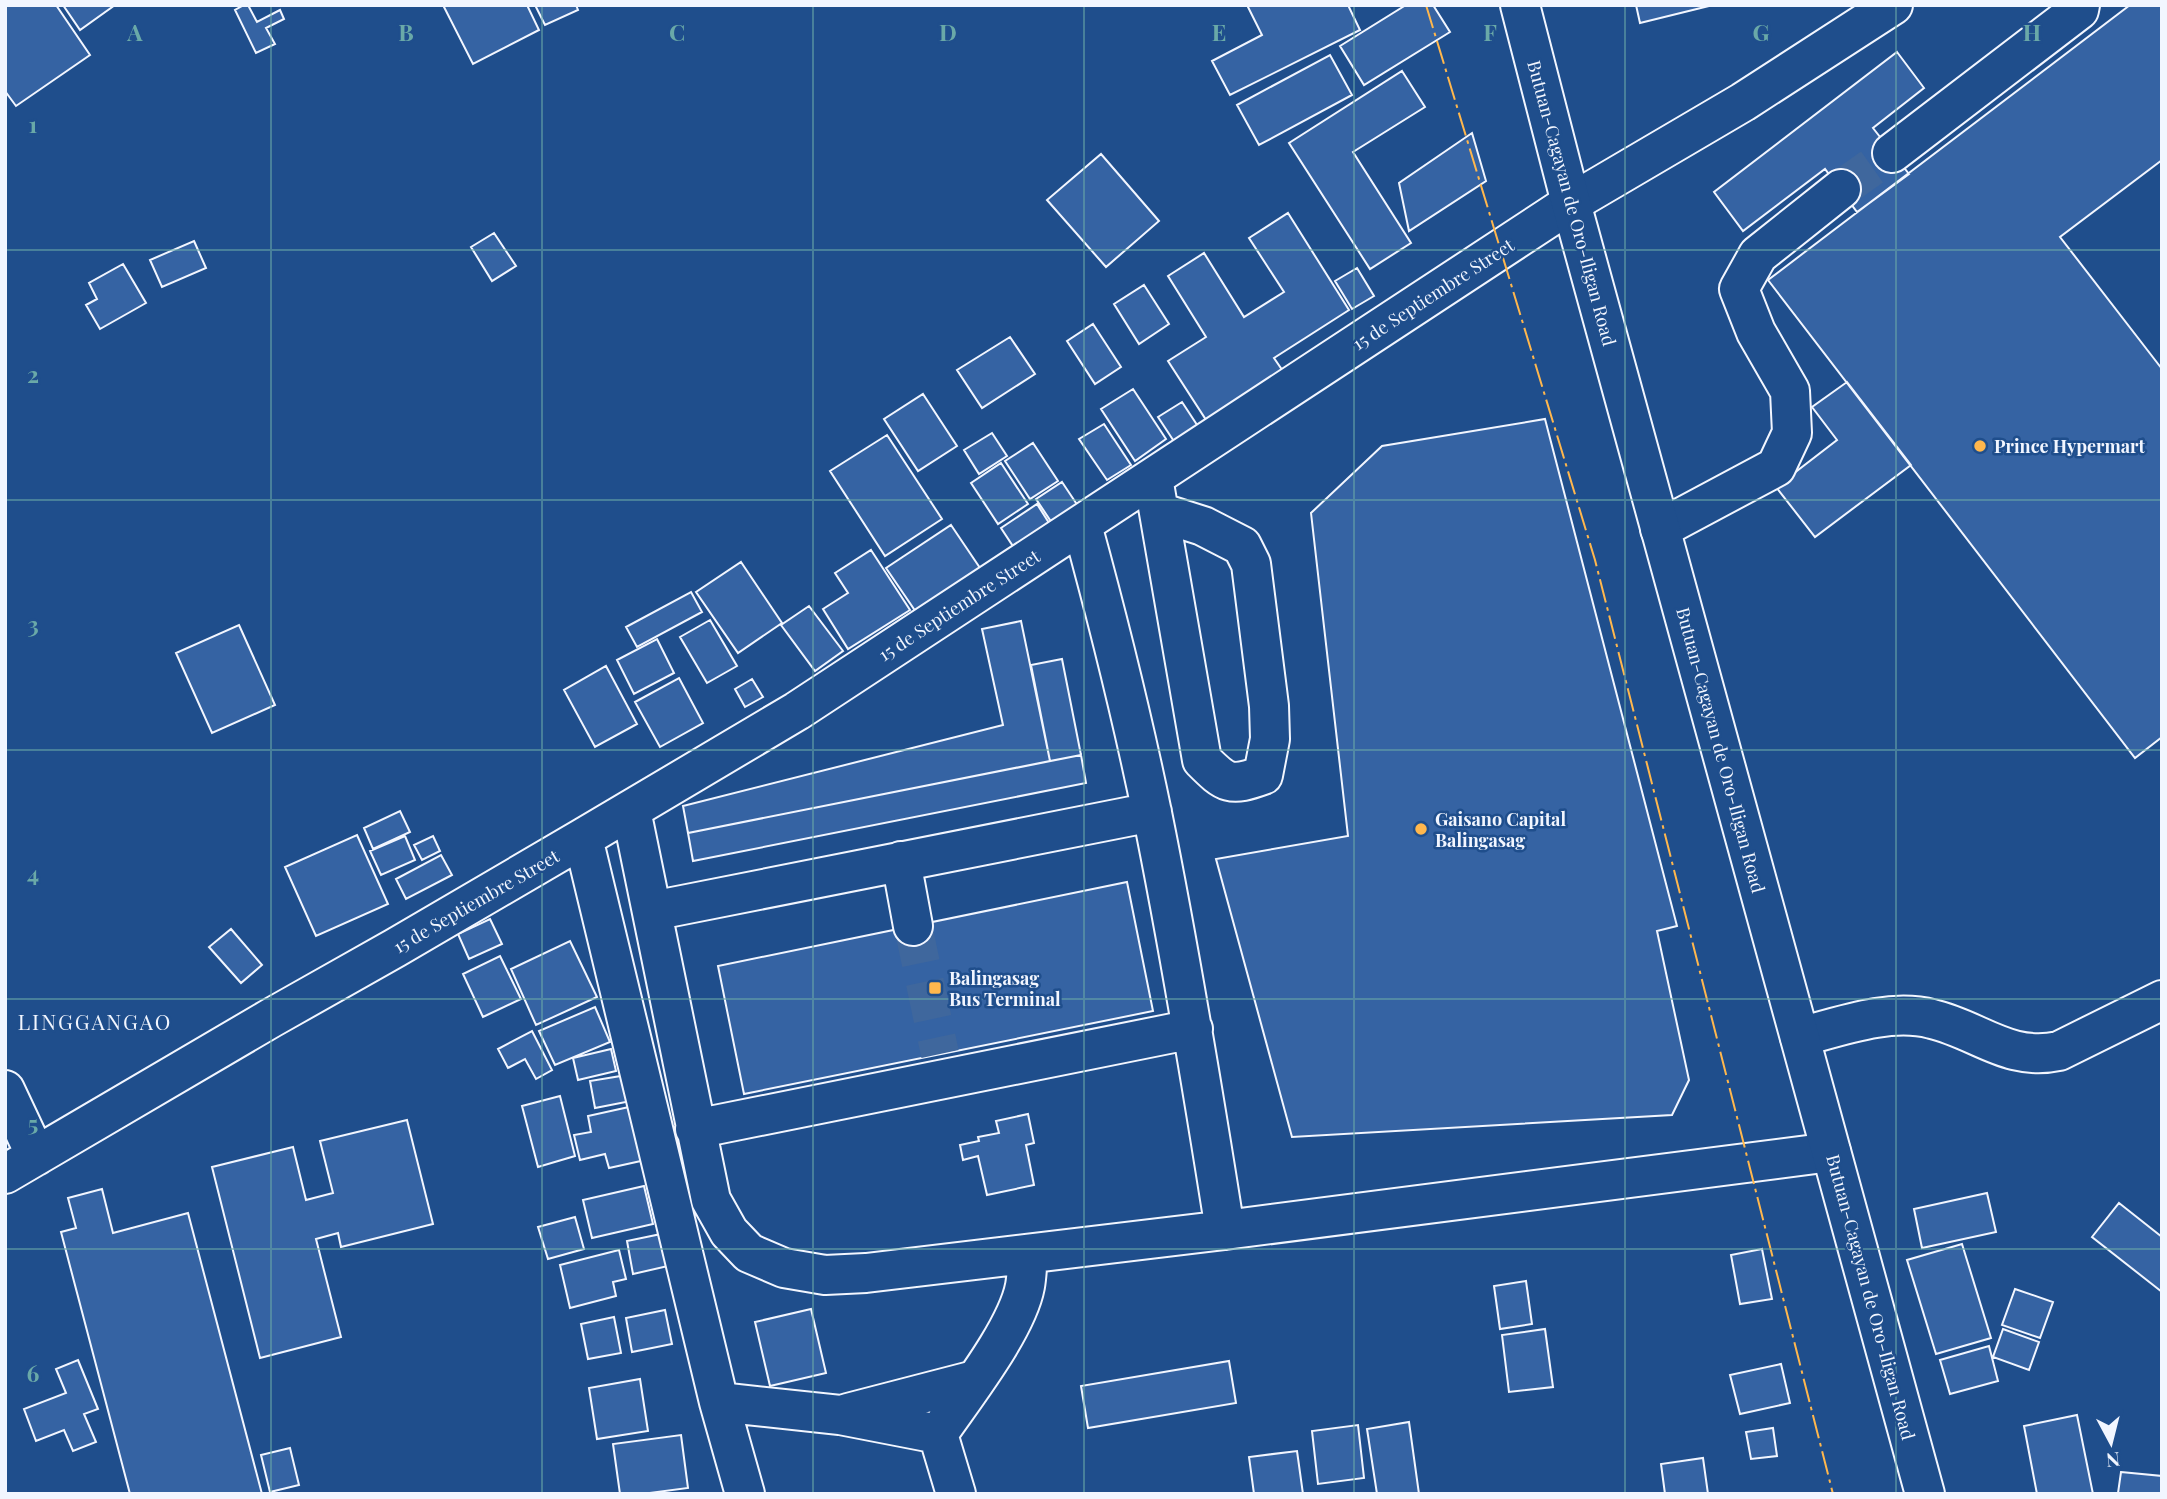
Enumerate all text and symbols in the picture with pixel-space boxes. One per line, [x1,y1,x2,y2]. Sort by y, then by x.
text: A [126,16,143,47]
text: B [398,16,414,47]
text: C [669,16,685,47]
text: D [939,16,957,47]
text: E [1212,16,1226,47]
text: F [1483,16,1497,47]
text: G [1753,16,1770,47]
text: H [2023,16,2041,47]
street label: Butuan-Cagayan de Oro-Iligan Road [1522,58,1622,349]
text: 1 [29,108,38,139]
street label: 15 de Septiembre Street [1348,232,1519,355]
text: 2 [27,358,39,389]
place label: Prince Hypermart [1994,434,2146,458]
marker: Prince Hypermart [1972,438,1988,454]
street label: 15 de Septiembre Street [874,543,1045,666]
street label: Butuan-Cagayan de Oro-Iligan Road [1671,605,1771,896]
text: 3 [27,608,39,639]
place label: Gaisano Capital Balingasag [1435,807,1566,852]
marker: Gaisano Capital Balingasag [1413,821,1429,837]
street label: 15 de Septiembre Street [389,843,564,958]
text: 4 [27,857,39,888]
place label: Balingasag Bus Terminal [949,966,1061,1011]
marker: Balingasag Bus Terminal [927,980,943,996]
district label: LINGGANGAO [18,1007,172,1035]
text: 5 [28,1107,38,1138]
street label: Butuan-Cagayan de Oro-Iligan Road [1821,1152,1921,1443]
text: 6 [27,1357,40,1388]
north arrow [2076,1408,2146,1478]
text: N [2105,1447,2122,1475]

